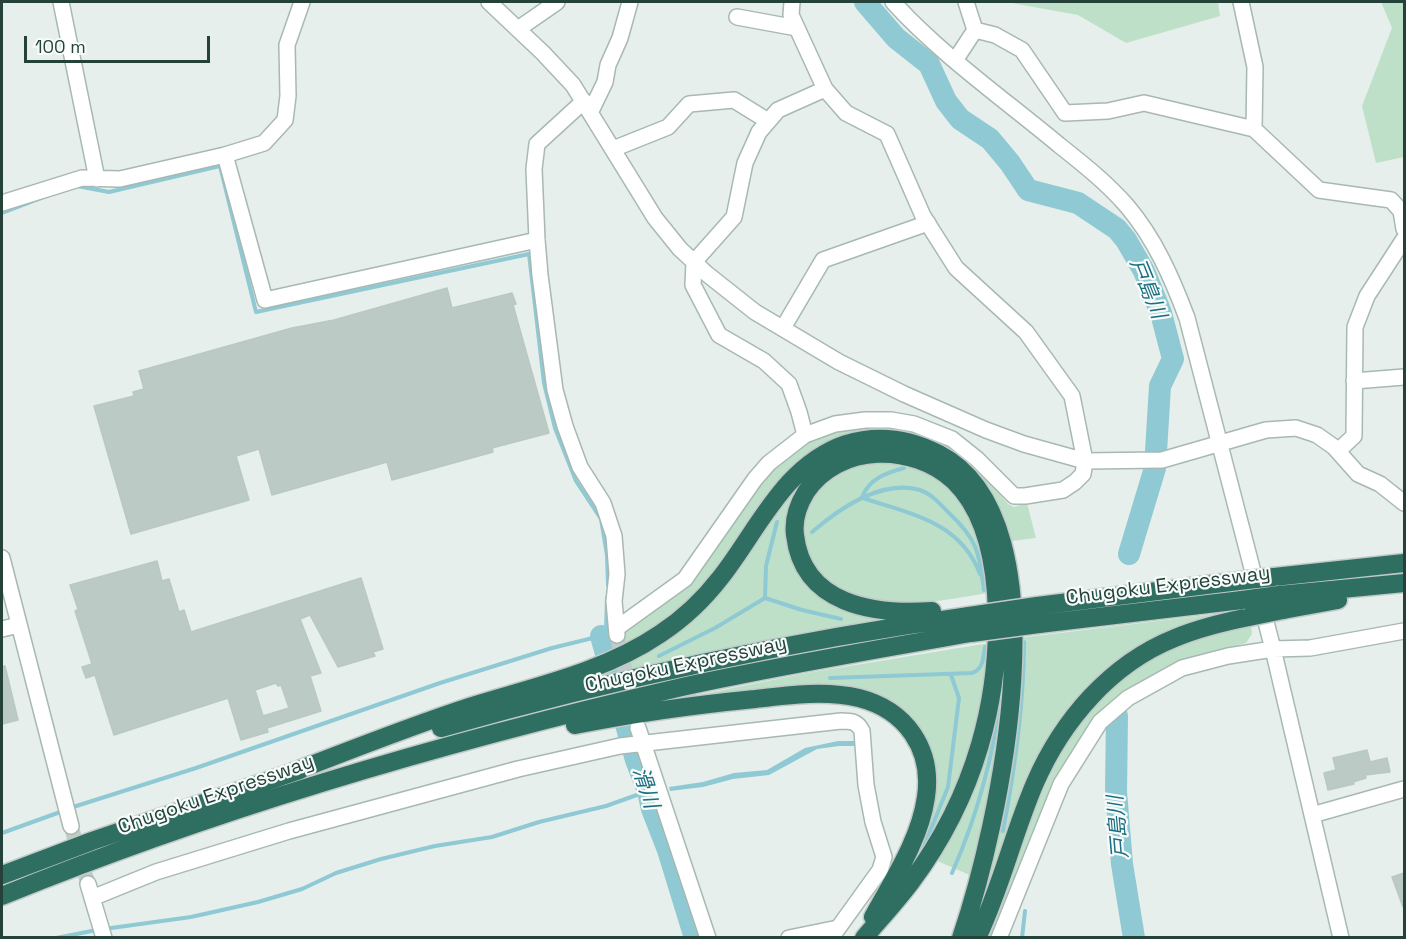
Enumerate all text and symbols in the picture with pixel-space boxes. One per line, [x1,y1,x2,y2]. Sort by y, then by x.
scale bar [27,24,213,62]
text: 100 m [35,35,86,58]
water label: 戸島川 [1124,255,1170,323]
street label: Chugoku Expressway [1064,562,1272,610]
street label: Chugoku Expressway [583,632,789,698]
street label: Chugoku Expressway [115,750,317,840]
water label: 滑川 [627,764,663,812]
water label: 戸島川 [1104,795,1134,859]

